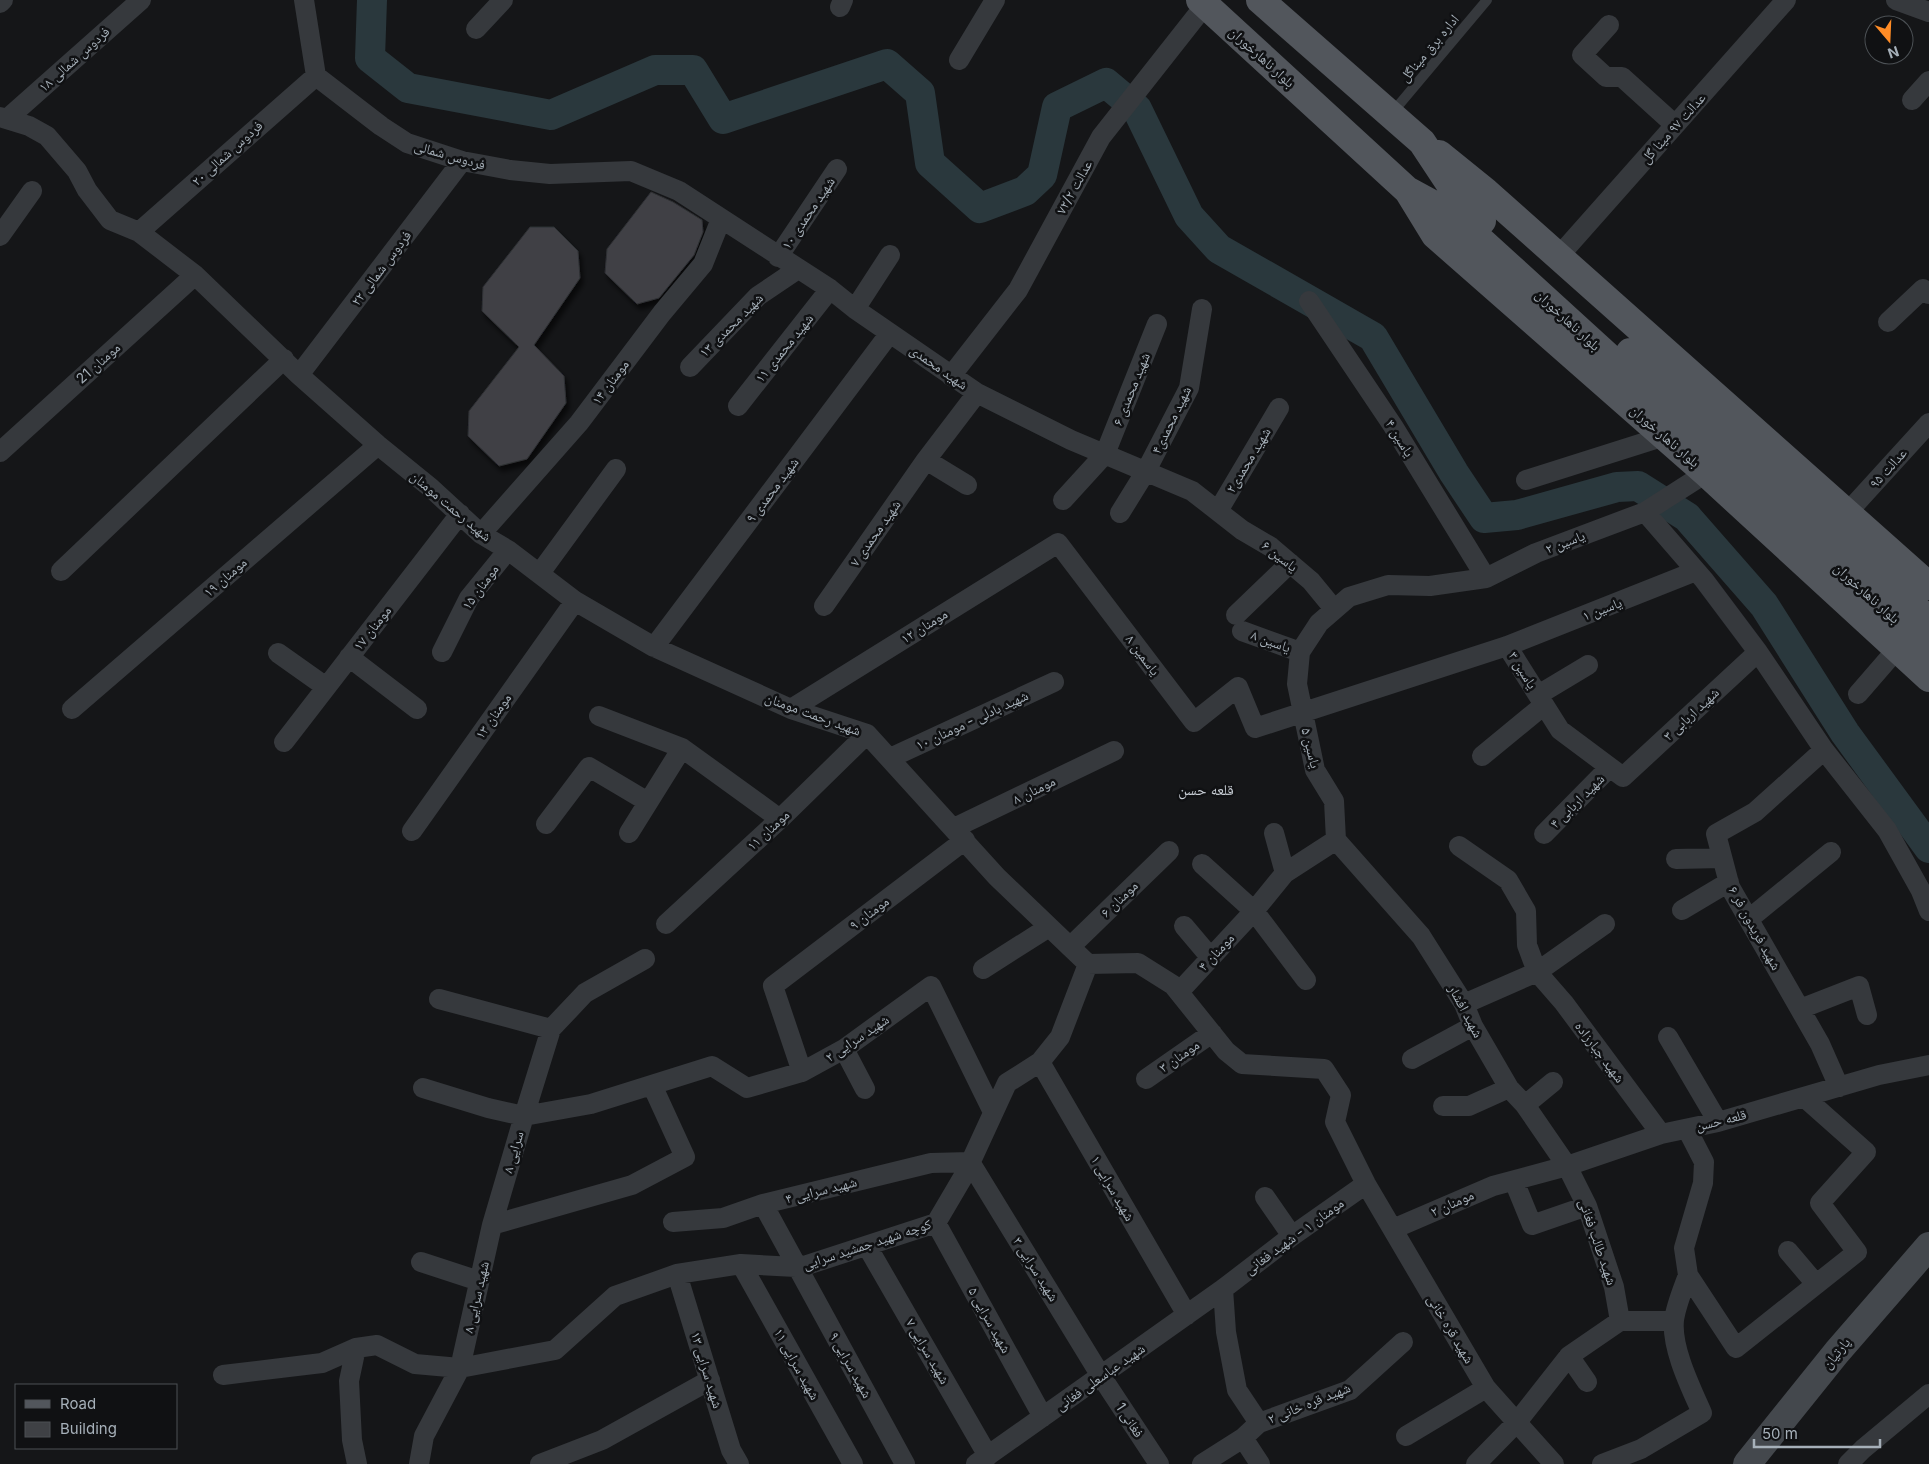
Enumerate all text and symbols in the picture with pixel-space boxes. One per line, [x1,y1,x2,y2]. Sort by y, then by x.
street label: اداره برق میناگل [1395,10,1463,86]
north arrow [1864,15,1914,65]
street label: فردوس شمالی ۱۸ [35,22,113,96]
street label: بلوار ناهارخوران [1225,23,1299,91]
text: N [1886,43,1901,63]
street label: عدالت ۹۷ مینا گل [1637,89,1709,167]
street label: فردوس شمالی ۲۰ [188,116,266,190]
street label: فردوس شمالی [412,136,488,174]
street label: عدالت ۷۲/۲ [1052,157,1095,217]
street label: ۱۰ شهید محمدی [777,173,839,253]
street label: فردوس شمالی ۲۲ [347,227,415,309]
street label: بلوار ناهارخوران [1532,285,1604,355]
street label: ۱۳ شهید محمدی [695,289,767,361]
street label: ۱۱ شهید محمدی [751,310,817,386]
street label: مومنان 21 [72,338,124,388]
street label: شهید محمدی [906,340,972,394]
street label: ۶ شهید محمدی [1108,350,1154,428]
street label: مومنان ۱۴ [587,356,633,408]
street label: شهید محمدی۴ [1147,383,1195,457]
street label: بلوار ناهار خوران [1627,401,1704,471]
street label: یاسین ۴ [1381,416,1419,460]
street label: شهید محمدی۲ [1221,424,1275,496]
street label: عدالت ۹۵ [1865,444,1910,491]
street label: ۹ شهید محمدی [742,454,802,526]
street label: شهید رحمت مومنان [407,467,495,545]
street label: شهید محمدی ۷ [845,496,905,570]
street label: یاسین ۲ [1543,526,1588,558]
street label: یاسین ۶ [1258,536,1302,576]
street label: مومنان ۱۹ [200,553,250,601]
street label: بلوار ناهارخوران [1830,559,1904,627]
street label: مومنان ۱۵ [458,561,502,613]
street label: یاسین ۱ [1580,593,1625,625]
street label: مومنان ۱۷ [349,602,395,654]
street label: مومنان ۱۲ [897,605,951,647]
street label: یاسین ۸ [1249,626,1294,657]
street label: یاسمین ۸ [1122,631,1164,679]
street label: یاسین ۳ [1504,648,1542,692]
street label: شهید اربابی ۳ [1659,684,1723,744]
street label: شهید بادلی - مومنان ۱۰ [913,686,1031,754]
street label: شهید رحمت مومنان [763,688,863,740]
street label: مومنان ۱۳ [471,690,515,742]
street label: یاسین ۵ [1297,726,1325,770]
street label: شهید اربابی ۴ [1546,770,1608,832]
street label: مومنان ۸ [1010,772,1058,808]
district label: قلعه حسن [1178,780,1234,800]
street label: مومنان ۱۱ [743,806,793,854]
street label: مومنان ۶ [1096,877,1142,921]
street label: شهید فریدون فر ۶ [1724,883,1786,973]
street label: مومنان ۹ [845,892,893,934]
street label: ۴ مومنان [1194,929,1238,975]
street label: شهید افشار [1444,980,1487,1041]
street label: شهید سرایی ۲ [822,1010,892,1066]
street label: شهید جبارزاده [1571,1018,1629,1086]
street label: مومنان ۳ [1155,1036,1203,1076]
street label: قلعه حسن [1694,1105,1748,1135]
street label: سرایی ۸ [498,1129,528,1175]
street label: شهید سرایی ۱ [1087,1152,1139,1224]
street label: شهید سرایی ۴ [783,1172,859,1208]
street label: ۲ مومنان [1428,1186,1476,1220]
street label: مومنان ۱ - شهید فغانی [1241,1194,1347,1278]
street label: شهید طالب فغانی [1575,1197,1621,1287]
street label: کوچه شهید جمشید سرایی [801,1215,934,1273]
street label: شهید سرایی ۳ [1009,1233,1063,1305]
street label: شهید سرایی ۸ [459,1259,493,1335]
street label: شهید سرایی ۵ [964,1284,1016,1356]
street label: شهید قره خانی [1423,1291,1479,1367]
street label: شهید سرایی ۷ [902,1315,954,1387]
street label: شهید سرایی ۱۱ [770,1325,824,1403]
street label: شهید سرایی ۱۳ [687,1329,727,1411]
street label: شهید سرایی ۹ [825,1329,877,1401]
street label: پارتیان [1818,1333,1854,1372]
street label: شهید عباسعلی فغانی [1052,1339,1148,1415]
street label: ۲ شهید قره خانی [1265,1378,1353,1428]
legend [15,1384,178,1449]
text: Road [60,1394,96,1413]
street label: فغانی 1 [1112,1399,1148,1441]
scale bar [1754,1416,1880,1448]
text: Building [60,1419,117,1438]
text: 50 m [1762,1424,1798,1443]

